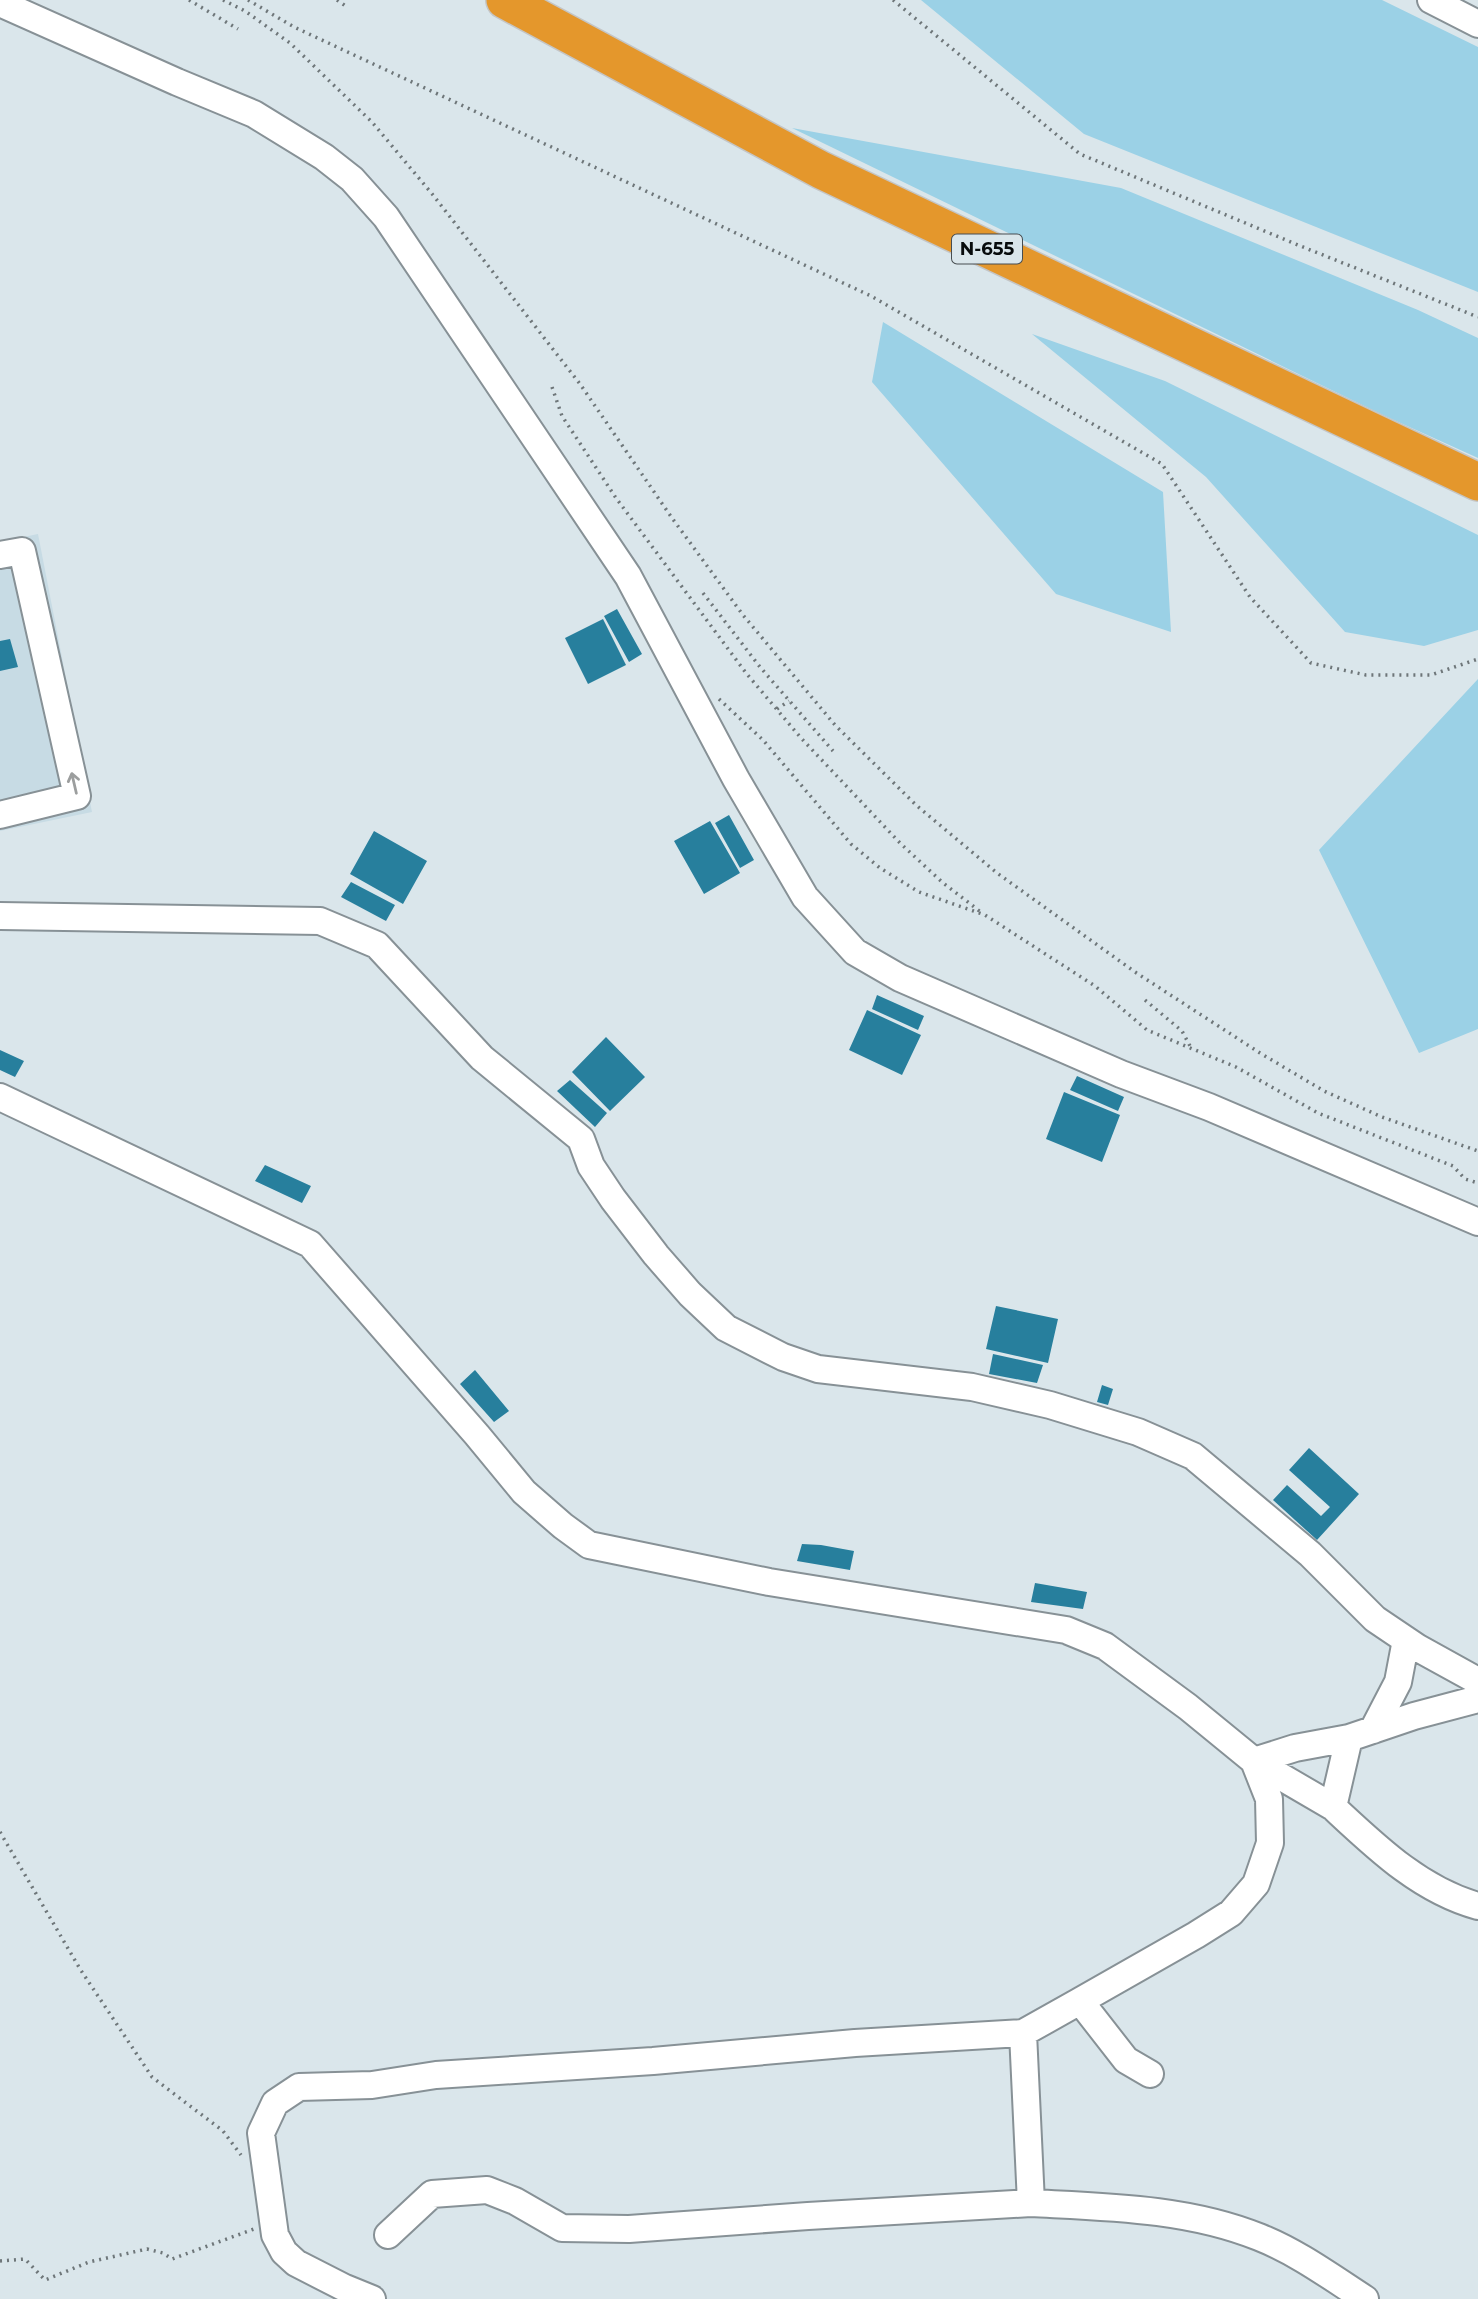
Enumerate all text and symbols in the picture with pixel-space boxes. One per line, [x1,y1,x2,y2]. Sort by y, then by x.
road number: N-655 [952,234,1022,264]
one-way arrow [67,772,80,795]

